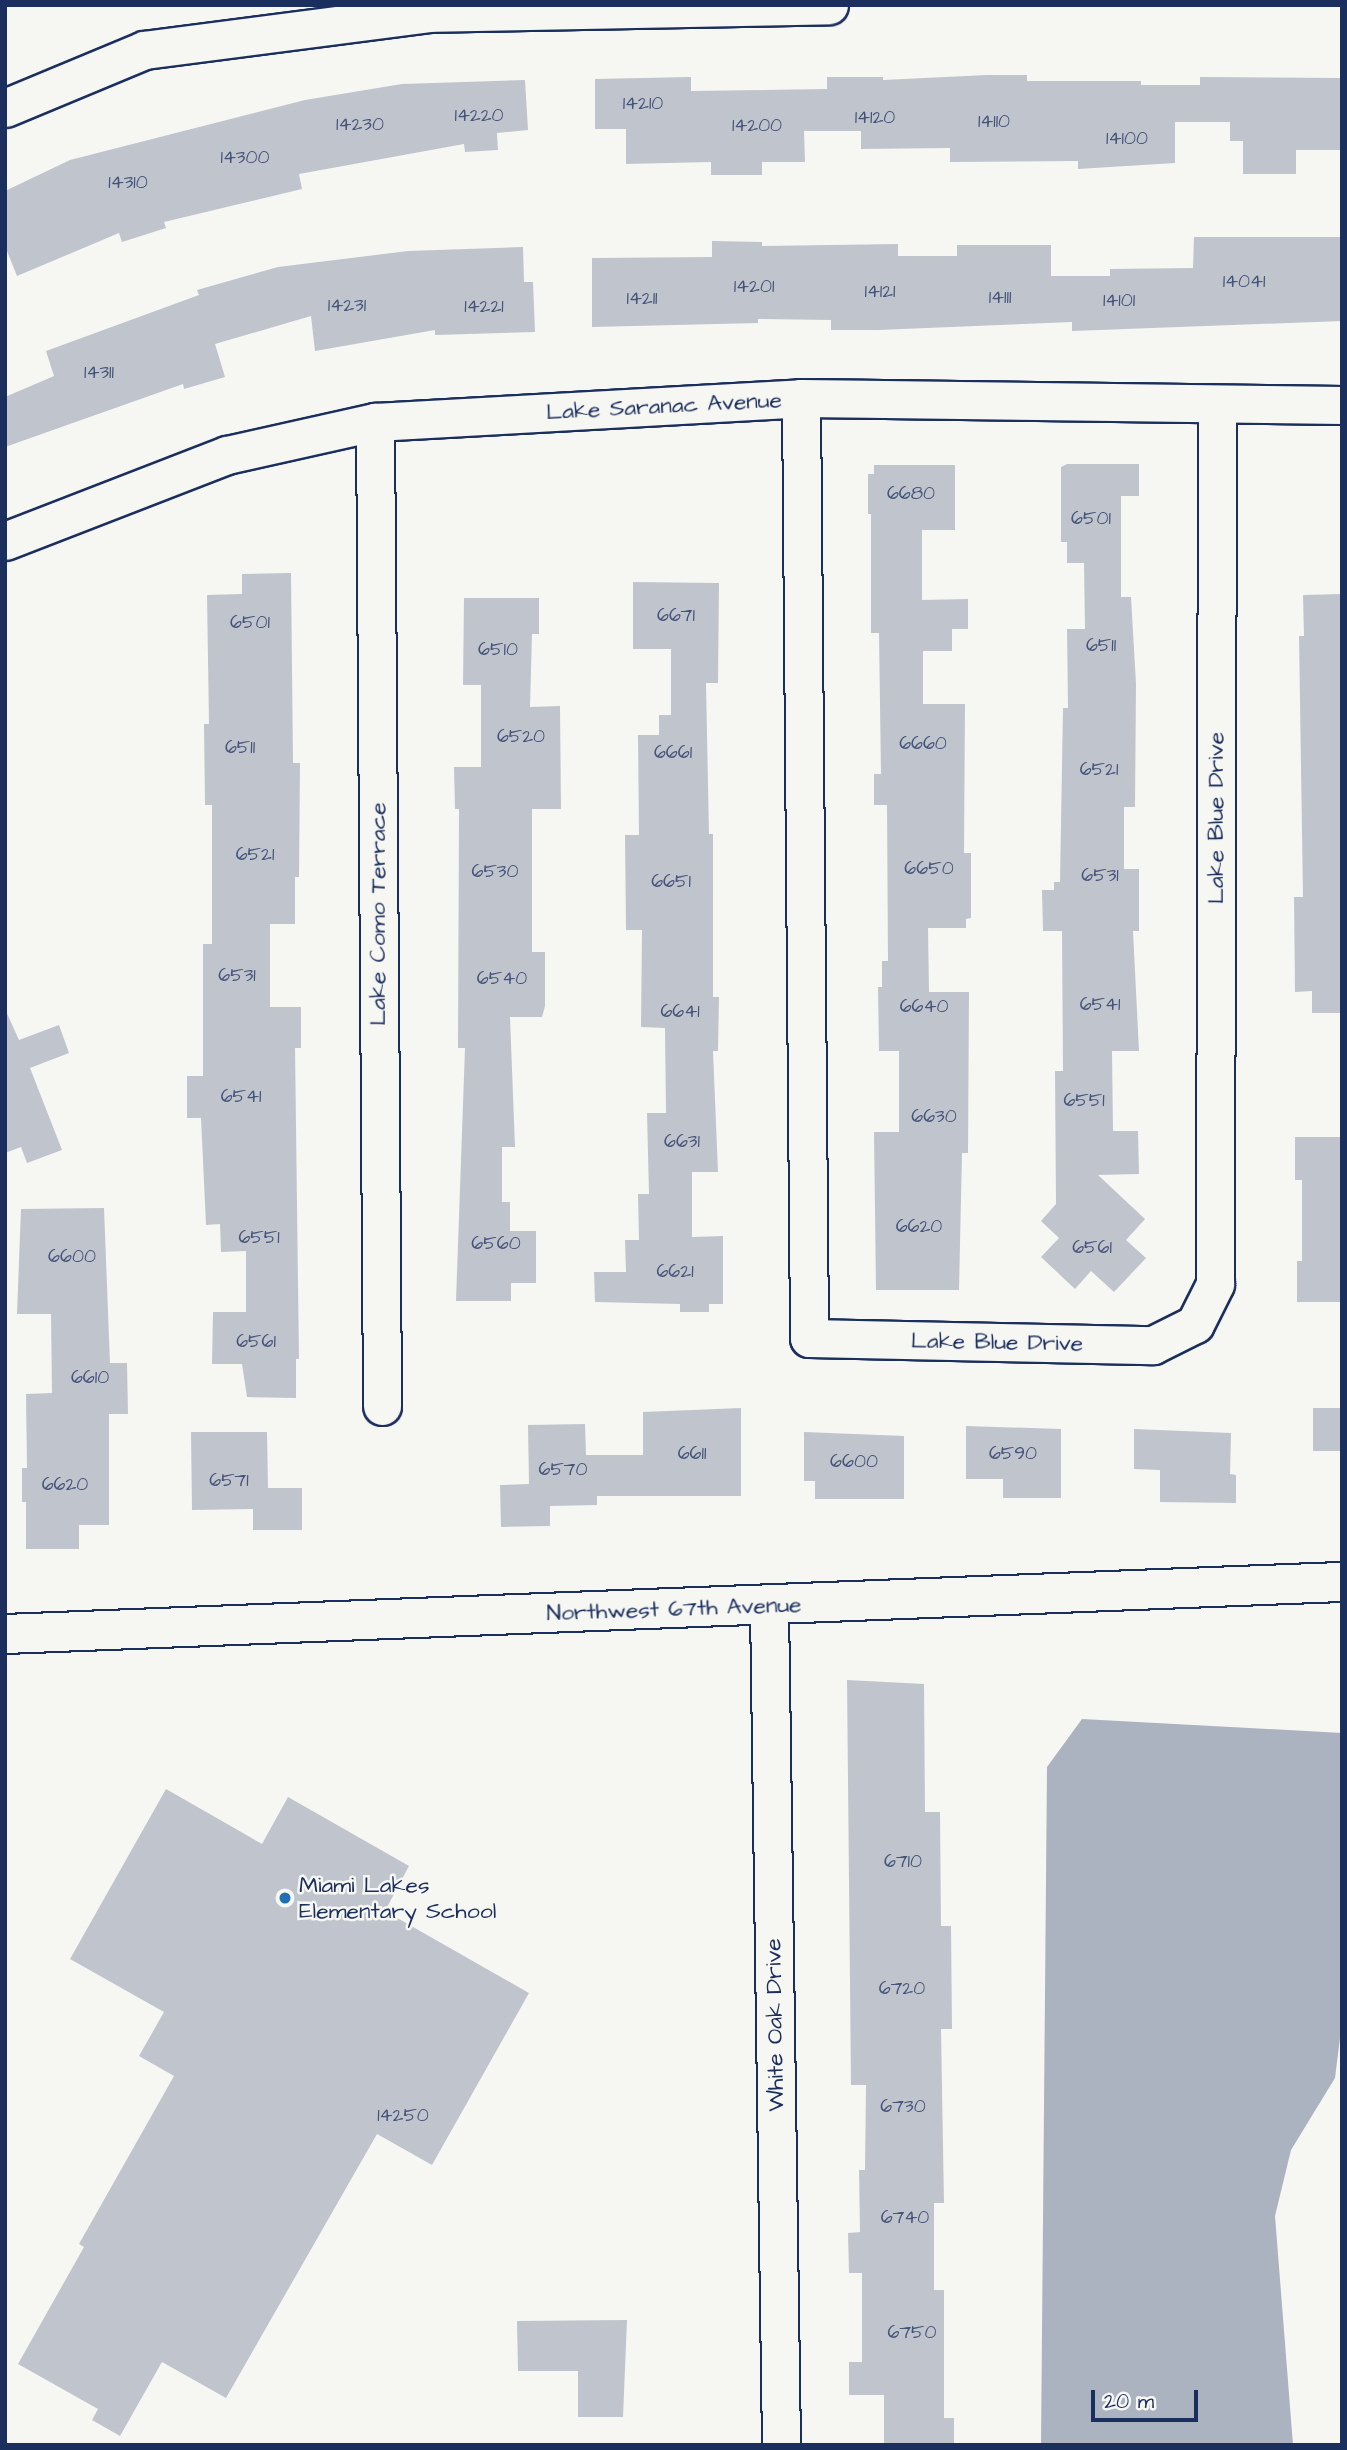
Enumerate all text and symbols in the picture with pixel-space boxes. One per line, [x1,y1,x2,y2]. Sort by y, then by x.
house number: 14210 [623,93,663,115]
house number: 14220 [454,105,504,127]
house number: 14120 [855,107,895,129]
house number: 14110 [978,111,1010,133]
house number: 14230 [336,114,384,136]
house number: 14200 [732,115,782,137]
house number: 14100 [1106,128,1148,150]
house number: 14300 [220,147,270,169]
house number: 14310 [108,172,148,194]
house number: 14041 [1223,271,1265,293]
house number: 14201 [734,276,774,298]
house number: 14121 [864,281,896,303]
house number: 14111 [989,287,1011,309]
house number: 14211 [626,288,658,310]
house number: 14101 [1103,290,1135,312]
house number: 14231 [328,295,366,317]
house number: 14221 [464,296,504,318]
house number: 14311 [84,362,114,384]
street label: Lake Saranac Avenue [545,386,783,426]
house number: 6680 [887,483,935,505]
house number: 6501 [1071,508,1111,530]
house number: 6671 [657,605,695,627]
house number: 6501 [230,612,270,634]
house number: 6511 [1086,635,1116,657]
house number: 6510 [478,639,518,661]
house number: 6520 [497,726,545,748]
street label: Lake Blue Drive [1202,732,1230,904]
house number: 6660 [899,733,947,755]
house number: 6511 [225,737,255,759]
house number: 6661 [654,742,692,764]
house number: 6521 [1080,759,1118,781]
street label: Lake Como Terrace [364,802,392,1026]
house number: 6521 [236,844,274,866]
house number: 6650 [904,858,954,880]
house number: 6530 [471,861,519,883]
house number: 6531 [1081,865,1119,887]
house number: 6651 [651,871,691,893]
house number: 6531 [218,965,256,987]
house number: 6540 [477,968,527,990]
house number: 6541 [1080,994,1120,1016]
house number: 6640 [900,996,948,1018]
house number: 6641 [660,1001,700,1023]
house number: 6541 [221,1086,261,1108]
house number: 6551 [1063,1090,1105,1112]
house number: 6630 [911,1106,957,1128]
house number: 6631 [664,1131,700,1153]
house number: 6620 [896,1216,942,1238]
house number: 6551 [238,1227,280,1249]
house number: 6560 [471,1233,521,1255]
house number: 6561 [1072,1237,1112,1259]
house number: 6600 [48,1246,96,1268]
house number: 6621 [656,1261,694,1283]
street label: Lake Blue Drive [911,1327,1083,1357]
house number: 6561 [236,1331,276,1353]
house number: 6610 [71,1367,109,1389]
house number: 6611 [678,1443,706,1465]
house number: 6590 [989,1443,1037,1465]
house number: 6600 [830,1451,878,1473]
house number: 6570 [538,1459,588,1481]
house number: 6571 [209,1470,249,1492]
house number: 6620 [42,1474,88,1496]
street label: Northwest 67th Avenue [546,1591,802,1627]
house number: 6710 [884,1851,922,1873]
place label: Miami Lakes Elementary School [299,1871,496,1925]
marker: Miami Lakes Elementary School [277,1890,293,1906]
street label: White Oak Drive [760,1938,790,2112]
house number: 6720 [879,1978,925,2000]
house number: 6730 [880,2096,926,2118]
house number: 14250 [377,2105,429,2127]
house number: 6740 [881,2207,929,2229]
house number: 6750 [887,2322,937,2344]
scale bar [1095,2376,1202,2420]
text: 20 m [1104,2387,1154,2416]

